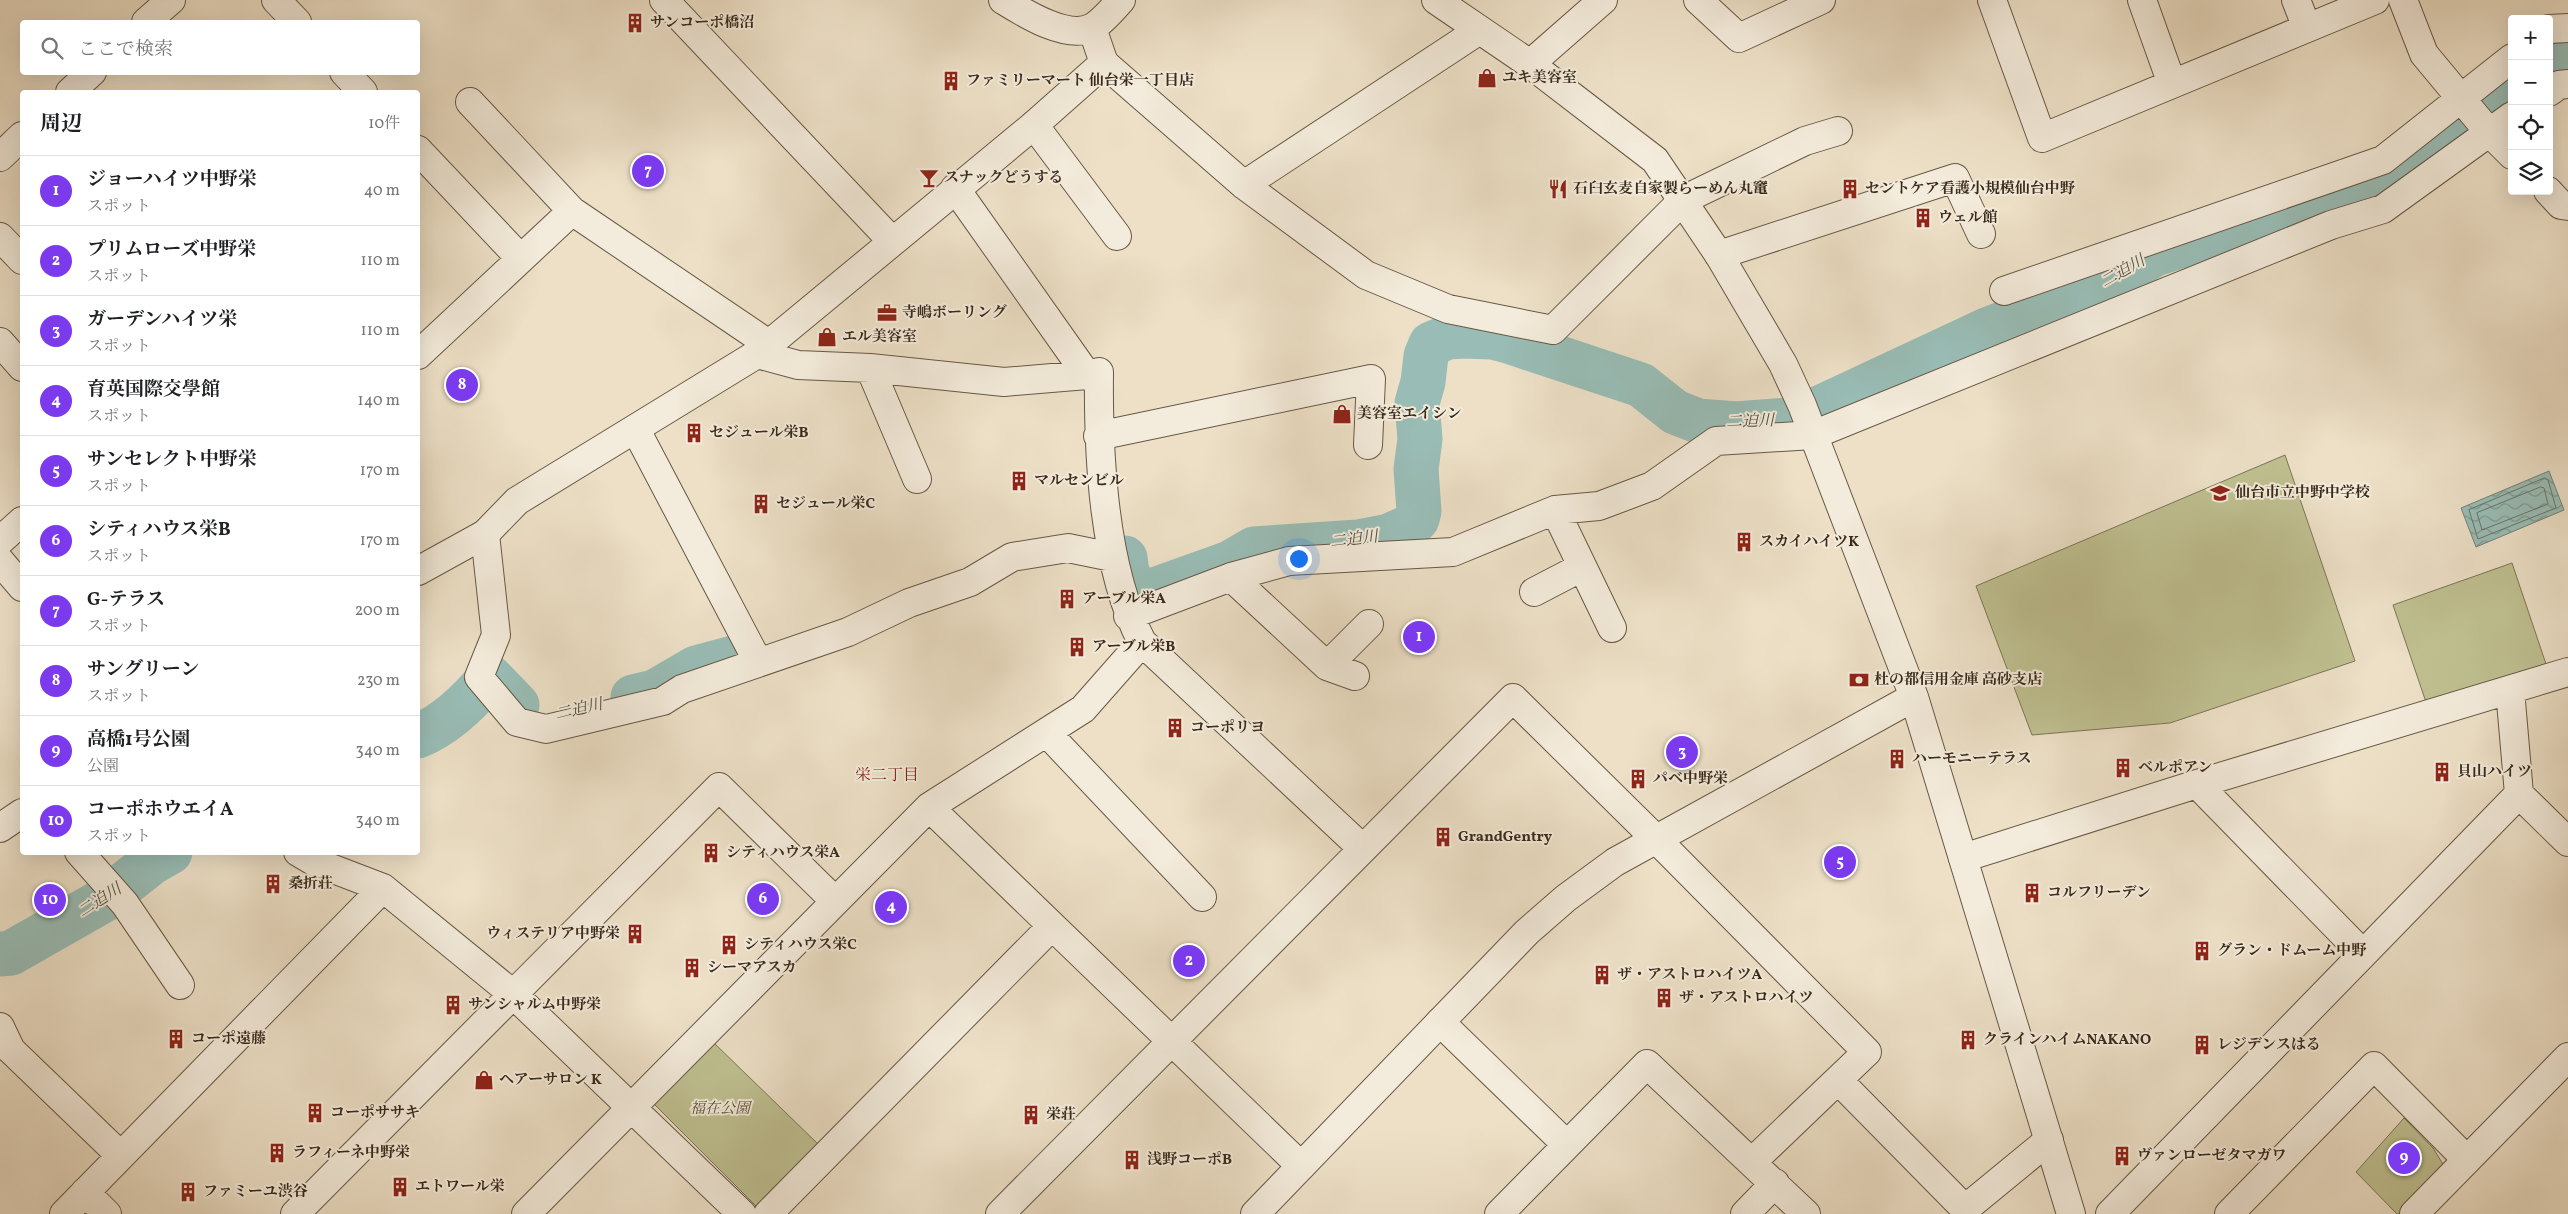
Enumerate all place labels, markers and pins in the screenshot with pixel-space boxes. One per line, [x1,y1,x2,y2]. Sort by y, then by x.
building icon: サンコーポ橋沼 [624,12,646,34]
place label: サンコーポ橋沼 [650,13,754,34]
shop icon: ユキ美容室 [1476,67,1498,89]
place label: ユキ美容室 [1502,68,1577,89]
building icon: ファミリーマート 仙台栄一丁目店 [940,70,962,92]
place label: ファミリーマート 仙台栄一丁目店 [966,71,1194,92]
pin: 7 [632,152,664,190]
bar icon: スナックどうする [918,167,940,189]
place label: スナックどうする [944,168,1063,189]
restaurant icon: 石臼玄麦自家製らーめん丸竃 [1547,178,1569,200]
building icon: セントケア看護小規模仙台中野 [1839,178,1861,200]
place label: 石臼玄麦自家製らーめん丸竃 [1573,179,1768,200]
place label: セントケア看護小規模仙台中野 [1865,179,2076,200]
building icon: ウェル館 [1912,207,1934,229]
place label: ウェル館 [1938,208,1997,229]
office icon: 寺嶋ボーリング [876,302,898,324]
place label: 寺嶋ボーリング [902,303,1007,324]
shop icon: エル美容室 [816,326,838,348]
place label: エル美容室 [842,327,917,348]
pin: 8 [446,366,478,404]
shop icon: 美容室エイシン [1331,403,1353,425]
place label: 美容室エイシン [1357,404,1462,425]
building icon: セジュール栄B [683,422,705,444]
place label: セジュール栄B [709,423,808,444]
building icon: マルセンビル [1008,470,1030,492]
place label: マルセンビル [1034,471,1124,492]
school or university icon: 仙台市立中野中学校 [2209,482,2231,504]
place label: 仙台市立中野中学校 [2235,483,2370,504]
building icon: セジュール栄C [750,493,772,515]
place label: セジュール栄C [776,494,875,515]
building icon: スカイハイツK [1733,531,1755,553]
place label: スカイハイツK [1759,532,1859,553]
building icon: アーブル栄A [1056,588,1078,610]
place label: アーブル栄A [1082,589,1166,610]
pin: 1 [1403,618,1435,656]
building icon: アーブル栄B [1066,636,1088,658]
place label: アーブル栄B [1092,637,1175,658]
bank icon: 杜の都信用金庫 高砂支店 [1848,669,1870,691]
place label: 杜の都信用金庫 高砂支店 [1874,670,2042,691]
building icon: コーポリヨ [1164,717,1186,739]
place label: コーポリヨ [1190,718,1265,739]
pin: 3 [1666,733,1698,771]
building icon: ハーモニーテラス [1886,748,1908,770]
place label: ハーモニーテラス [1912,749,2032,770]
building icon: ベルポアン [2112,757,2134,779]
place label: ベルポアン [2138,758,2212,779]
building icon: 貝山ハイツ [2431,761,2453,783]
place label: 貝山ハイツ [2457,762,2532,783]
building icon: パベ中野栄 [1627,768,1649,790]
place label: パベ中野栄 [1653,769,1728,790]
building icon: GrandGentry [1432,826,1454,848]
place label: GrandGentry [1458,827,1553,848]
building icon: シティハウス栄A [700,842,722,864]
place label: シティハウス栄A [726,843,840,864]
pin: 5 [1824,843,1856,881]
building icon: 桑折荘 [262,873,284,895]
place label: 桑折荘 [288,874,333,895]
pin: 6 [747,880,779,918]
pin: 10 [34,881,66,919]
building icon: コルフリーデン [2021,882,2043,904]
place label: コルフリーデン [2047,883,2151,904]
pin: 4 [875,888,907,926]
building icon: ウィステリア中野栄 [624,923,646,945]
place label: ウィステリア中野栄 [486,924,620,945]
building icon: シティハウス栄C [718,934,740,956]
place label: シティハウス栄C [744,935,857,956]
building icon: グラン・ドムーム中野 [2191,940,2213,962]
place label: グラン・ドムーム中野 [2217,941,2367,962]
pin: 2 [1173,942,1205,980]
building icon: シーマアスカ [681,957,703,979]
place label: シーマアスカ [707,958,796,979]
building icon: ザ・アストロハイツA [1591,964,1613,986]
place label: ザ・アストロハイツA [1617,965,1762,986]
building icon: ザ・アストロハイツ [1653,987,1675,1009]
place label: ザ・アストロハイツ [1679,988,1813,1009]
building icon: サンシャルム中野栄 [442,994,464,1016]
place label: サンシャルム中野栄 [468,995,601,1016]
building icon: コーポ遠藤 [165,1028,187,1050]
place label: コーポ遠藤 [191,1029,266,1050]
building icon: クラインハイムNAKANO [1957,1029,1979,1051]
place label: クラインハイムNAKANO [1983,1030,2151,1051]
building icon: レジデンスはる [2191,1034,2213,1056]
place label: レジデンスはる [2217,1035,2321,1056]
shop icon: ヘアーサロン K [473,1069,495,1091]
place label: ヘアーサロン K [499,1070,602,1091]
building icon: コーポササキ [304,1102,326,1124]
place label: コーポササキ [330,1103,420,1124]
building icon: 栄荘 [1020,1104,1042,1126]
place label: 栄荘 [1046,1105,1076,1126]
pin: 9 [2388,1139,2420,1177]
building icon: ラフィーネ中野栄 [266,1142,288,1164]
place label: ラフィーネ中野栄 [292,1143,410,1164]
building icon: ヴァンローゼタマガワ [2111,1145,2133,1167]
place label: ヴァンローゼタマガワ [2137,1146,2287,1167]
building icon: 浅野コーポB [1121,1149,1143,1171]
place label: 浅野コーポB [1147,1150,1232,1171]
building icon: エトワール栄 [389,1176,411,1198]
place label: エトワール栄 [415,1177,505,1198]
building icon: ファミーユ渋谷 [177,1181,199,1203]
place label: ファミーユ渋谷 [203,1182,308,1203]

